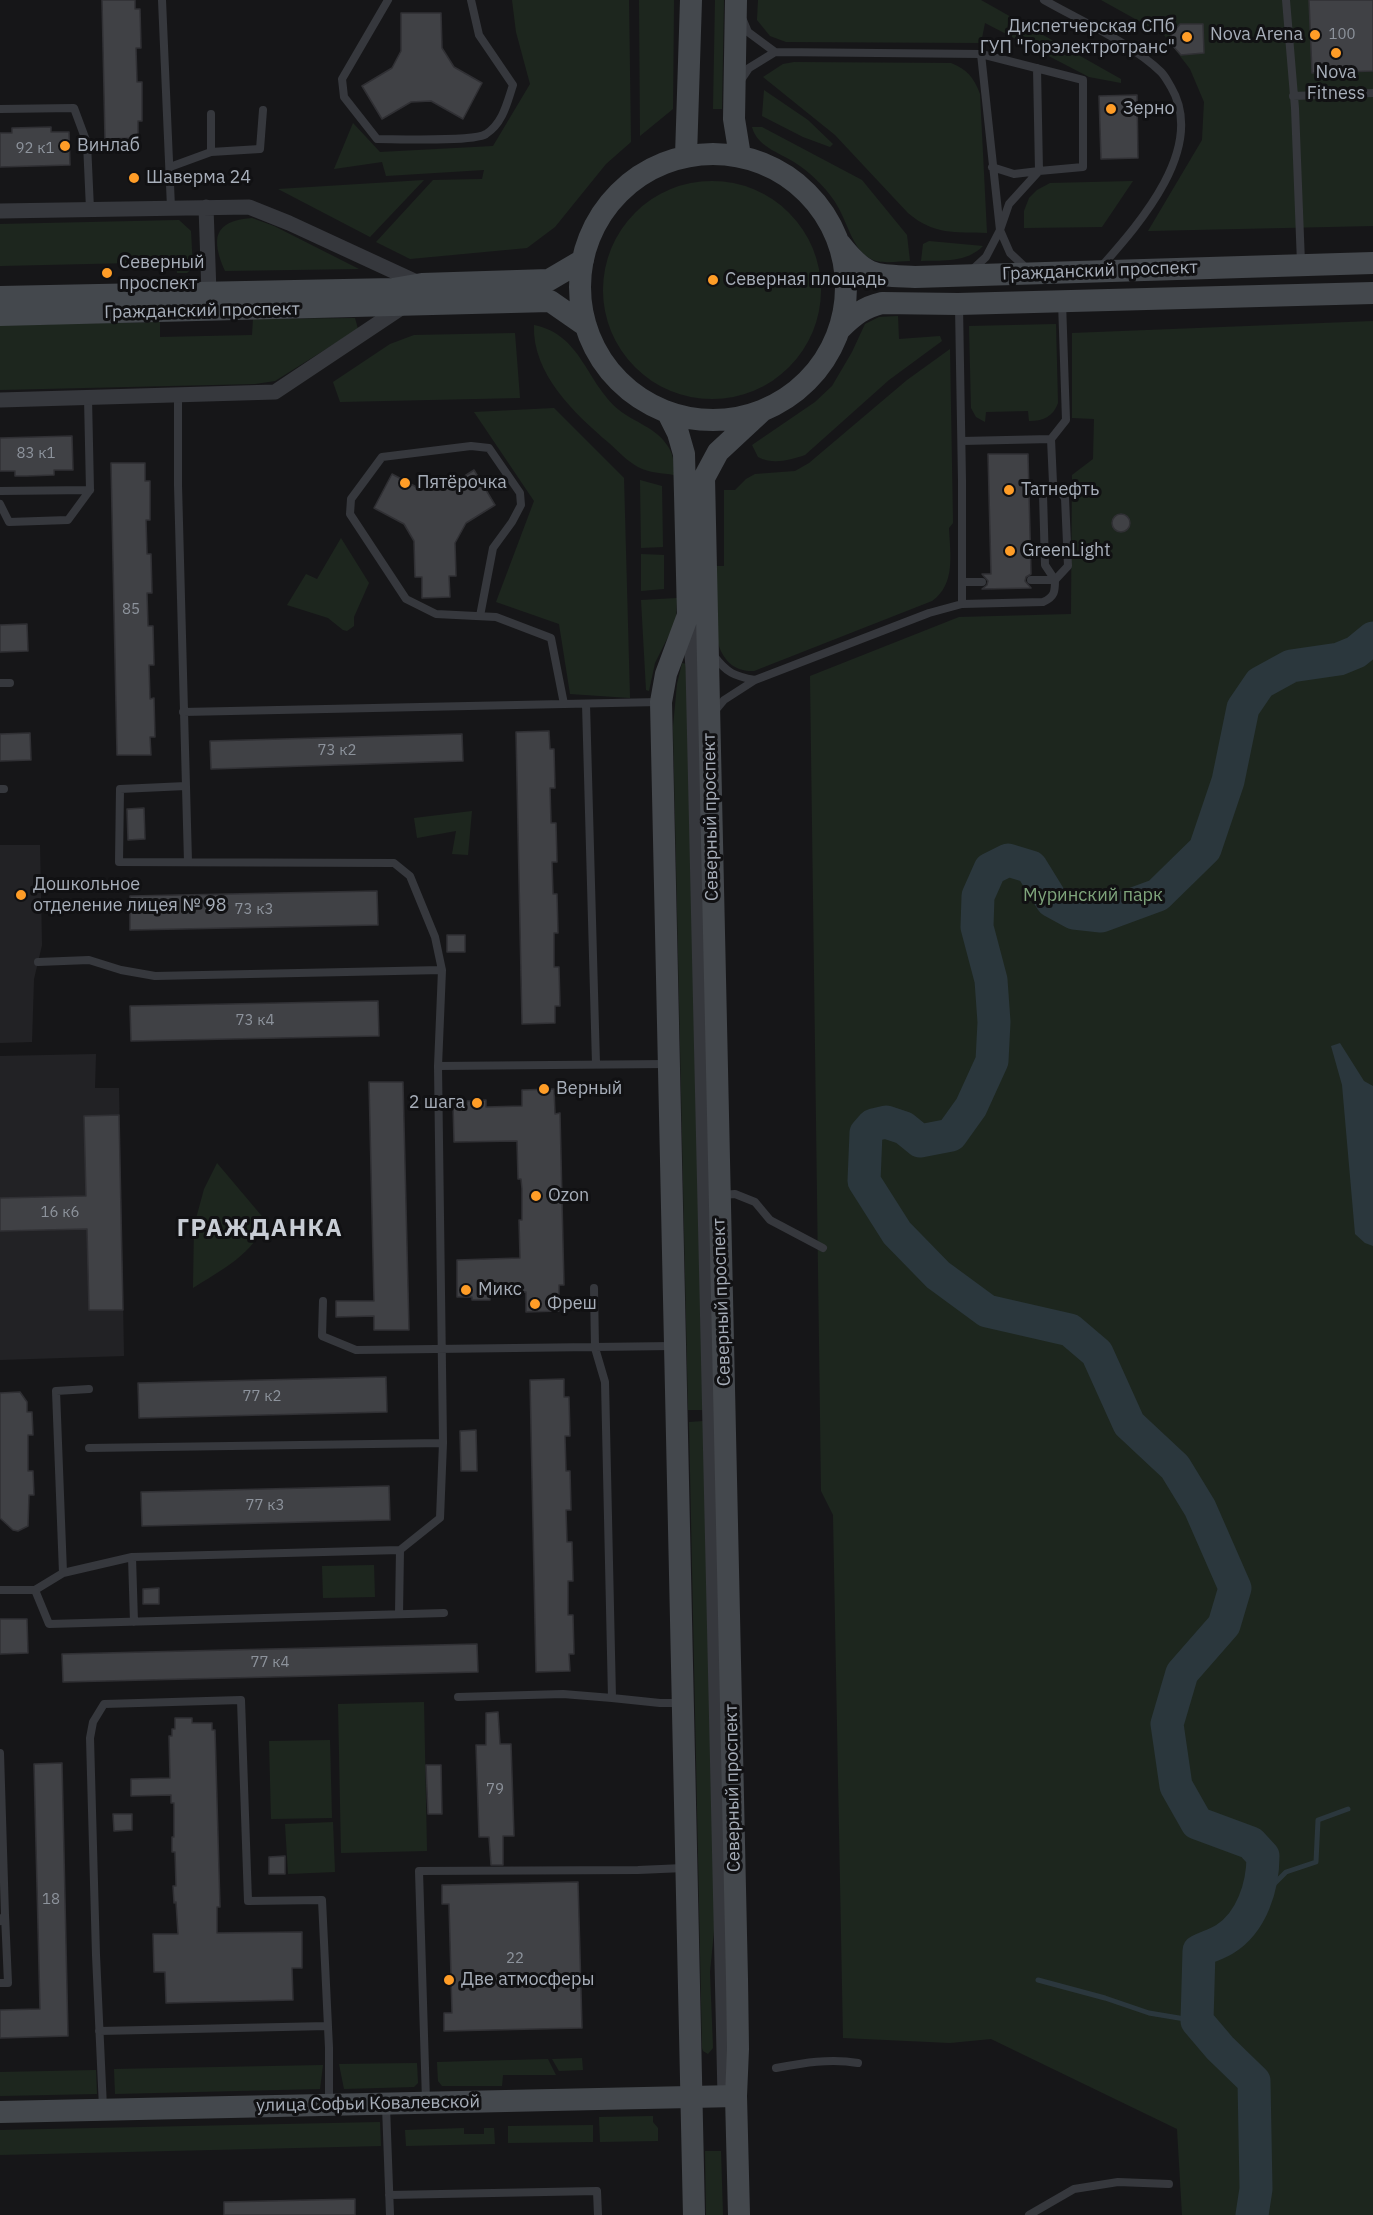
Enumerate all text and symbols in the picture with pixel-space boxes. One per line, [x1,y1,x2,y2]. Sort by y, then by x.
place label: Диспетчерская СПб ГУП "Горэлектротранс" [980,16,1175,58]
place label: Nova Arena [1210,24,1303,46]
house number: 100 [1329,26,1355,44]
marker: Nova Arena [1308,28,1322,42]
marker: Диспетчерская СПб ГУП "Горэлектротранс" [1180,30,1194,44]
marker: Nova Fitness [1329,46,1343,60]
place label: Nova Fitness [1307,62,1365,104]
place label: Зерно [1123,98,1175,120]
marker: Зерно [1104,102,1118,116]
place label: Винлаб [77,135,140,157]
marker: Винлаб [58,139,72,153]
house number: 92 к1 [16,140,54,158]
place label: Шаверма 24 [146,167,251,189]
marker: Шаверма 24 [127,171,141,185]
place label: Северный проспект [119,252,205,294]
street label: Гражданский проспект [1002,257,1198,285]
marker: Северный проспект [100,266,114,280]
place label: Северная площадь [725,269,886,291]
marker: Северная площадь [706,273,720,287]
street label: Гражданский проспект [104,298,300,324]
house number: 83 к1 [17,445,55,463]
place label: Пятёрочка [417,472,507,494]
marker: Пятёрочка [398,476,412,490]
place label: Татнефть [1021,479,1099,501]
marker: Татнефть [1002,483,1016,497]
place label: GreenLight [1022,540,1111,562]
marker: GreenLight [1003,544,1017,558]
house number: 85 [122,601,140,619]
street label: Северный проспект [699,733,723,901]
house number: 73 к2 [318,742,356,760]
place label: Дошкольное отделение лицея № 98 [33,874,226,916]
park label: Муринский парк [1023,885,1163,907]
marker: Дошкольное отделение лицея № 98 [14,888,28,902]
house number: 73 к3 [235,901,273,919]
house number: 73 к4 [236,1012,274,1030]
place label: Верный [556,1078,622,1100]
marker: Верный [537,1082,551,1096]
place label: 2 шага [409,1092,465,1114]
marker: 2 шага [470,1096,484,1110]
place label: Ozon [548,1185,589,1207]
marker: Ozon [529,1189,543,1203]
house number: 16 к6 [41,1204,79,1222]
district label: ГРАЖДАНКА [177,1215,343,1243]
street label: Северный проспект [708,1217,736,1387]
place label: Микс [478,1279,522,1301]
marker: Микс [459,1283,473,1297]
place label: Фреш [547,1293,597,1315]
marker: Фреш [528,1297,542,1311]
house number: 77 к2 [243,1388,281,1406]
house number: 77 к3 [246,1497,284,1515]
house number: 77 к4 [251,1654,289,1672]
street label: Северный проспект [721,1704,745,1872]
house number: 79 [486,1781,504,1799]
house number: 18 [42,1891,60,1909]
house number: 22 [506,1950,524,1968]
place label: Две атмосферы [461,1969,594,1991]
marker: Две атмосферы [442,1973,456,1987]
street label: улица Софьи Ковалевской [256,2091,480,2117]

